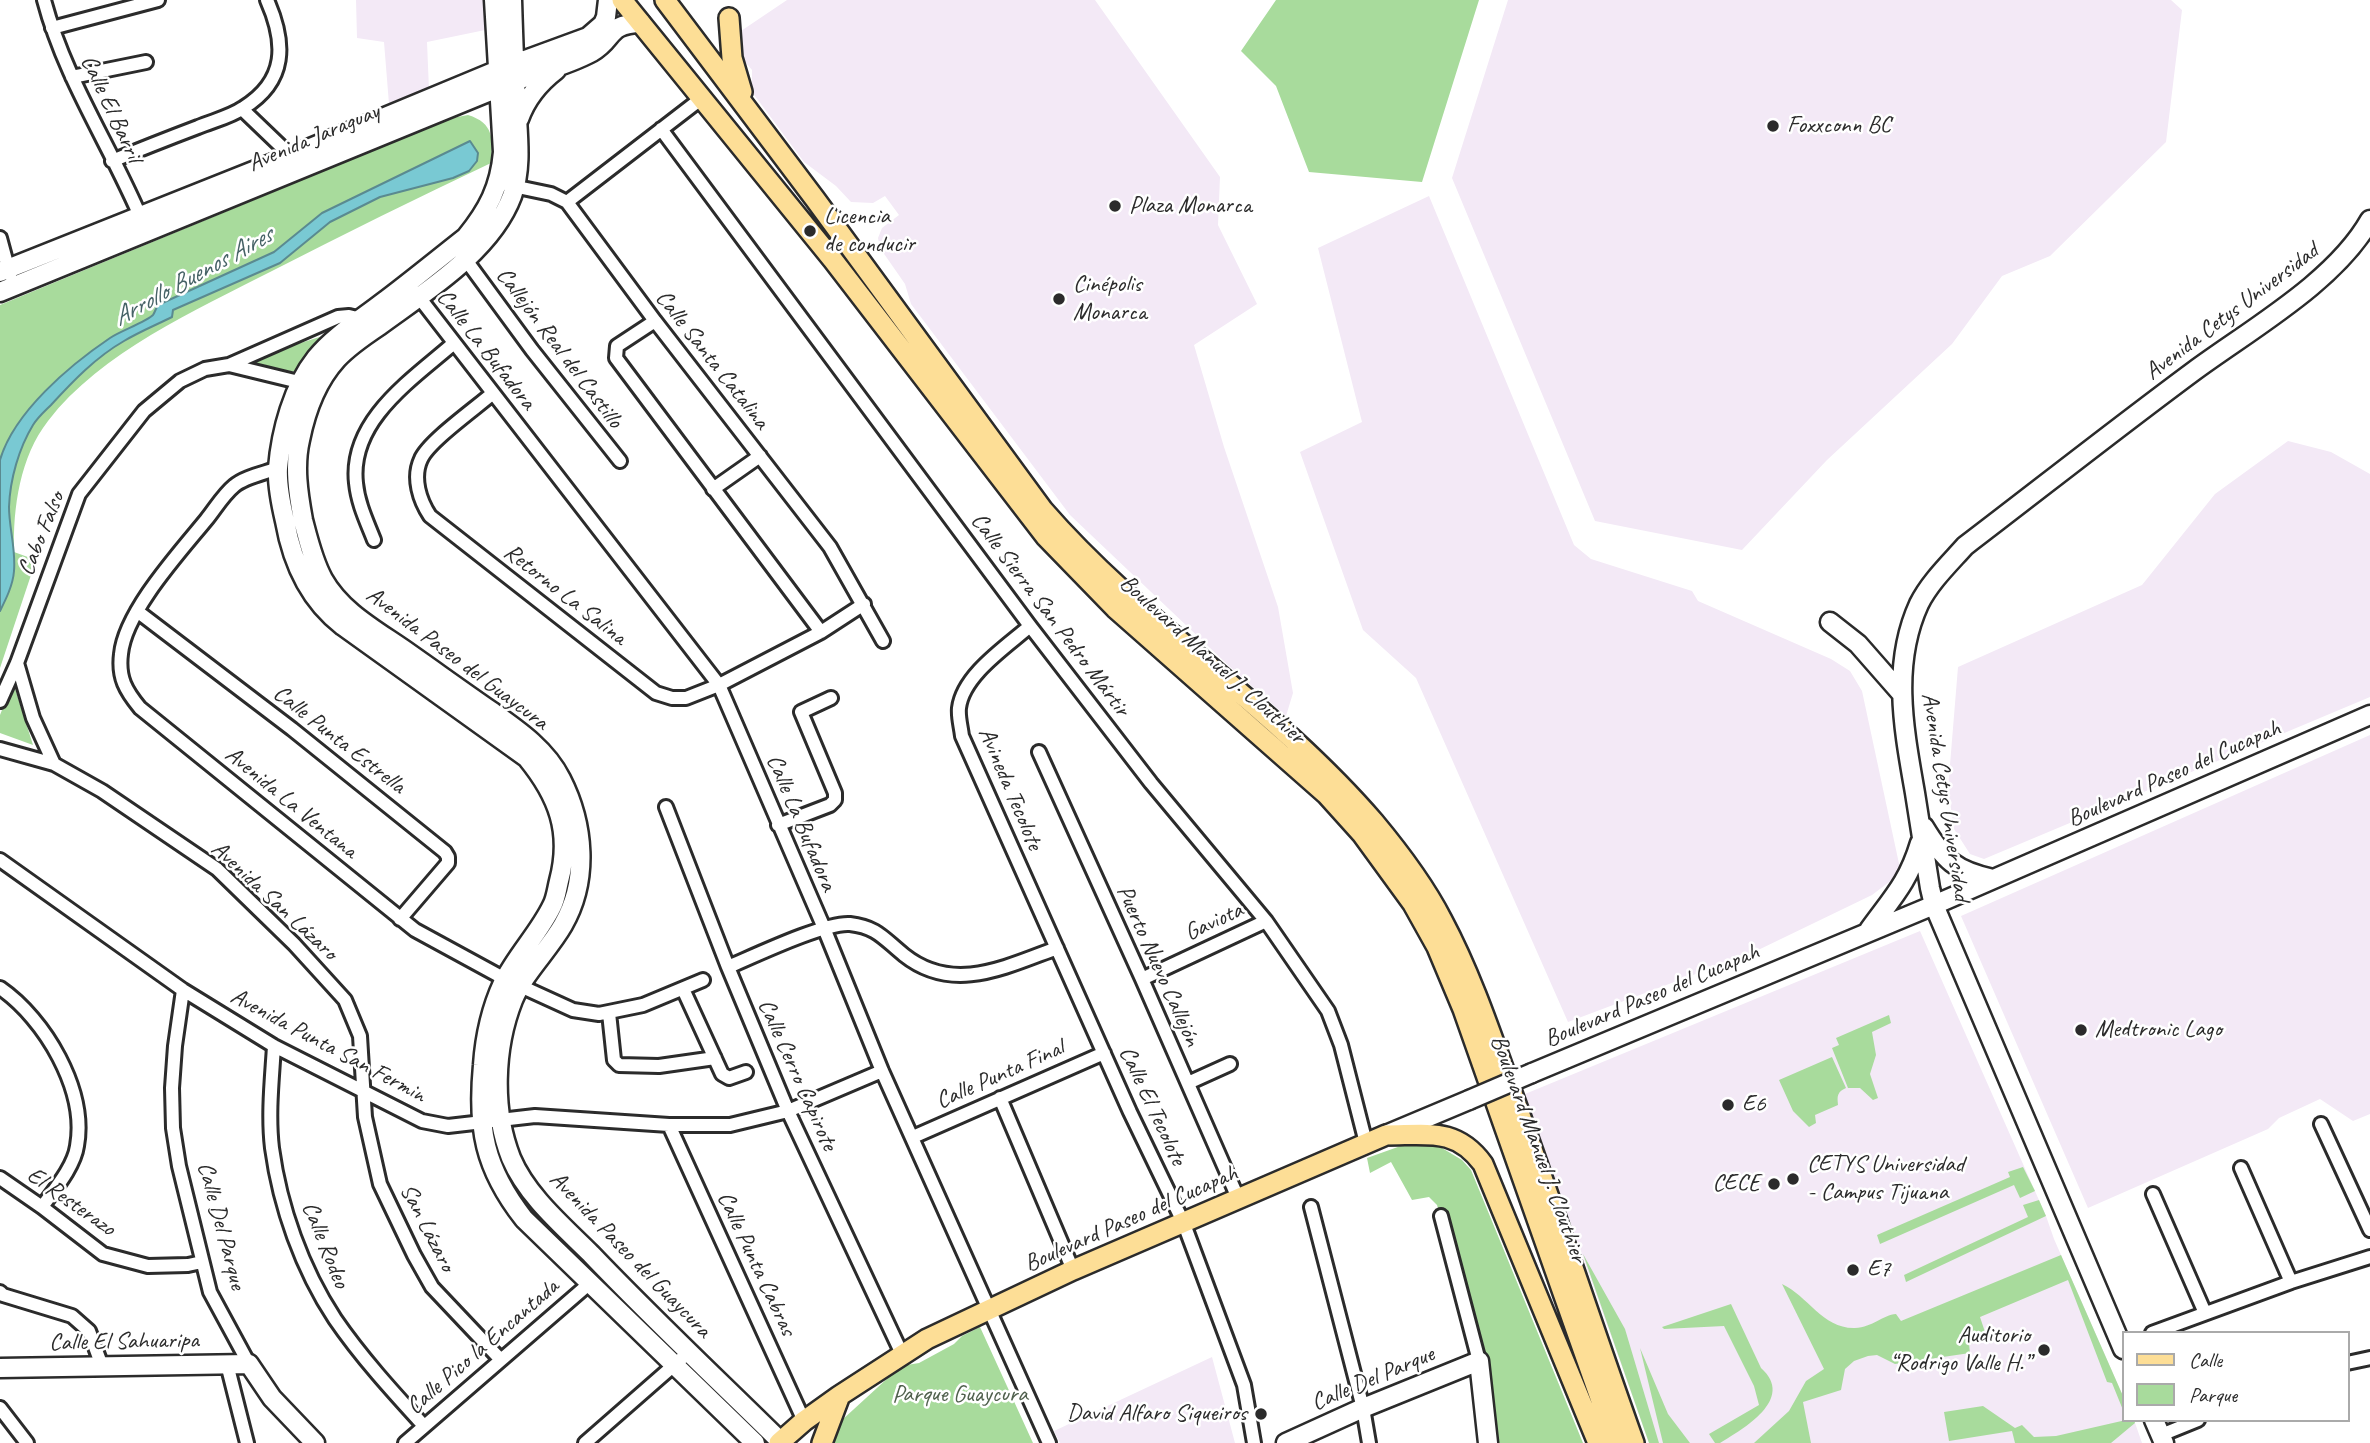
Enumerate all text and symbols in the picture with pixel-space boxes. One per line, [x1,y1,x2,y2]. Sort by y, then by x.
street label: Calle El Barril [74,51,148,167]
street label: Avenida Jaraguay [244,97,384,179]
place label: Foxxconn BC [1787,112,1891,140]
marker: Foxxconn BC [1765,118,1781,134]
place label: Plaza Monarca [1129,192,1252,220]
marker: Plaza Monarca [1107,198,1123,214]
place label: Licencia de conducir [824,203,915,259]
water label: Arrollo Buenos Aires [108,220,278,334]
marker: Licencia de conducir [802,223,818,239]
street label: Avenida Cetys Universidad [2139,237,2325,387]
street label: Callejón Real del Castillo [489,262,629,434]
place label: Cinépolis Monarca [1073,271,1147,327]
street label: Calle La Bufadora [430,284,542,416]
street label: Calle Santa Catalina [649,285,775,435]
marker: Cinépolis Monarca [1051,291,1067,307]
street label: Cabo Falso [12,488,72,580]
street label: Calle Sierra San Pedro Mártir [964,507,1136,723]
street label: Retorno La Salina [498,538,632,652]
street label: Boulevard Manuel J. Clouthier [1113,569,1311,751]
street label: Avenida Paseo del Guaycura [360,581,554,737]
street label: Calle Punta Estrella [267,679,411,801]
street label: Avenida Cetys Universidad [1914,691,1976,903]
street label: Boulevard Paseo del Cucapah [2063,714,2285,834]
street label: Avineda Tecolote [971,723,1049,855]
street label: Avenida La Ventana [219,741,363,865]
street label: Calle La Bufadora [759,751,843,895]
street label: Avenida San Lázaro [205,835,343,967]
street label: Puerto Nuevo Callejón [1110,881,1206,1051]
street label: Gaviota [1180,896,1248,948]
street label: Boulevard Paseo del Cucapah [1541,938,1763,1054]
street label: Avenida Punta San Fermin [225,982,431,1110]
street label: Calle Cerro Capirote [751,995,843,1155]
place label: Medtronic Lago [2095,1016,2222,1044]
marker: Medtronic Lago [2073,1022,2089,1038]
street label: Boulevard Manuel J. Clouthier [1483,1031,1593,1267]
street label: Calle Punta Final [932,1034,1068,1116]
street label: Calle El Tecolote [1112,1042,1192,1170]
place label: E6 [1742,1091,1765,1119]
marker: E6 [1720,1097,1736,1113]
place label: CETYS Universidad - Campus Tijuana [1807,1151,1964,1207]
street label: Calle Del Parque [190,1159,252,1293]
street label: Boulevard Paseo del Cucapah [1020,1159,1242,1279]
street label: El Resterazo [21,1161,121,1243]
street label: Avenida Paseo del Guaycura [543,1166,717,1344]
place label: CECE [1712,1170,1760,1198]
marker: CETYS Universidad - Campus Tijuana [1785,1171,1801,1187]
marker: CECE [1766,1176,1782,1192]
street label: San Lázaro [393,1179,461,1277]
street label: Calle Punta Cabras [710,1187,802,1341]
street label: Calle Rodeo [295,1198,355,1292]
place label: E7 [1867,1256,1890,1284]
marker: E7 [1845,1262,1861,1278]
street label: Calle Pico la Encantada [401,1273,565,1421]
place label: Auditorio “Rodrigo Valle H.” [1890,1322,2030,1378]
street label: Calle El Sahuaripa [49,1326,199,1358]
legend [2122,1331,2349,1422]
street label: Calle Del Parque [1307,1340,1439,1418]
marker: Auditorio “Rodrigo Valle H.” [2036,1342,2052,1358]
text: Calle [2189,1347,2222,1373]
park label: Parque Guaycura [892,1381,1028,1409]
text: Parque [2189,1382,2237,1408]
place label: David Alfaro Siqueiros [1067,1400,1247,1428]
marker: David Alfaro Siqueiros [1253,1406,1269,1422]

